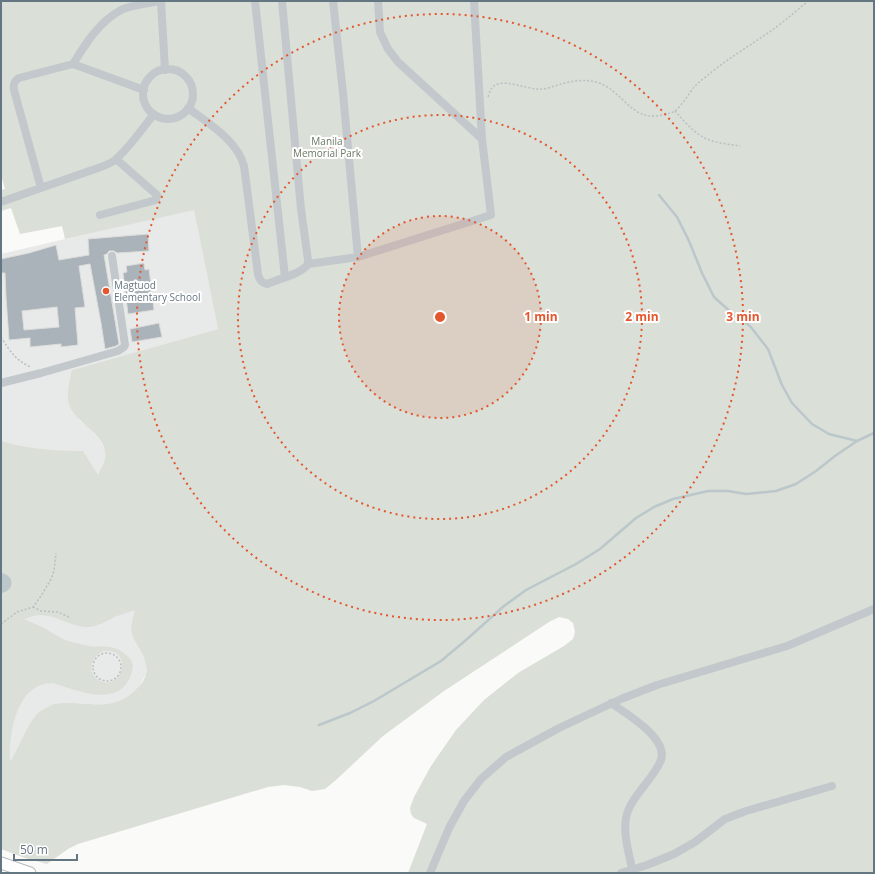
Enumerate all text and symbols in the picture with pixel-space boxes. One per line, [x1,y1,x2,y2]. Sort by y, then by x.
park label: Manila Memorial Park [293,134,362,160]
place label: Magtuod Elementary School [114,278,200,304]
marker: Magtuod Elementary School [101,286,111,296]
text: 1 min [524,308,558,325]
text: 2 min [625,308,659,325]
text: 3 min [726,308,760,325]
centre of rings [433,310,447,324]
scale bar [14,836,77,862]
text: 50 m [20,841,48,858]

